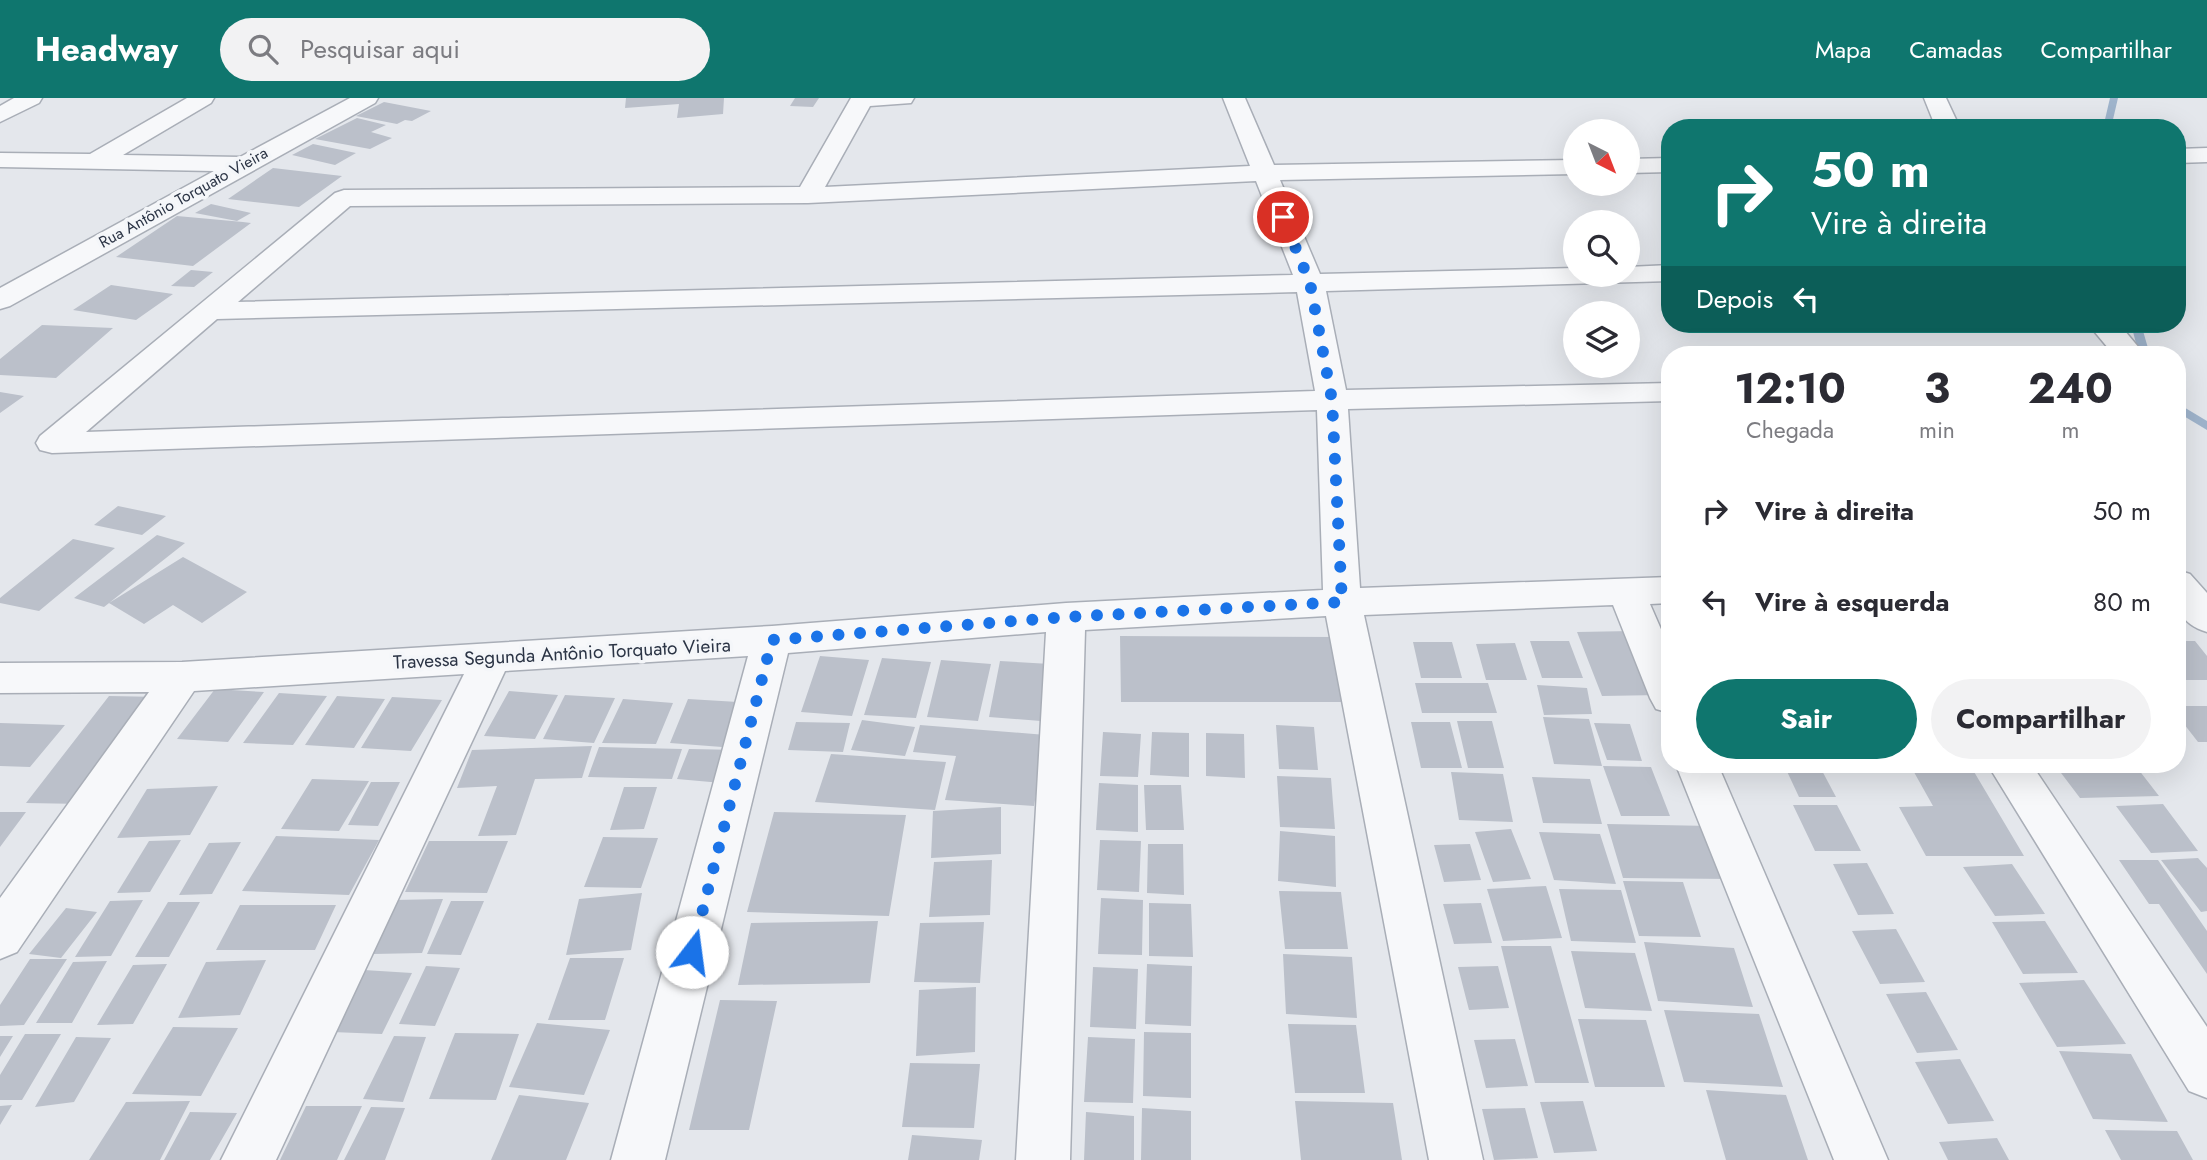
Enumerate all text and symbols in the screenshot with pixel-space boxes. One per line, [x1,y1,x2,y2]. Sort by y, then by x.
search box [220,18,710,81]
text: Headway [35,26,178,73]
icon: search [244,30,282,68]
text: Pesquisar aqui [300,30,460,68]
text: Mapa [1815,32,1871,67]
text: Camadas [1909,32,2002,67]
text: Compartilhar [2040,32,2172,67]
north arrow [1563,119,1640,196]
map controls [1563,119,1640,378]
text: 50 m [1811,135,1930,205]
street label: Rua Antônio Torquato Vieira [94,141,272,254]
icon: right [1696,147,1787,238]
pin [1253,187,1313,247]
icon: arrive [1264,198,1302,236]
text: Vire à direita [1811,200,1987,246]
button: search [1563,210,1640,287]
text: Depois [1696,280,1773,318]
icon: left [1787,280,1825,318]
button: layers [1563,301,1640,378]
text: 12:10 [1734,358,1846,419]
text: 3 [1924,358,1950,419]
text: 240 [2028,358,2113,419]
text: Chegada [1746,413,1834,447]
text: min [1919,413,1955,447]
text: m [2061,413,2079,447]
icon: right [1696,492,1734,530]
text: Vire à direita [1755,492,1914,530]
text: 50 m [2093,492,2151,530]
icon: left [1696,583,1734,621]
text: Vire à esquerda [1755,583,1950,621]
text: 80 m [2093,583,2151,621]
street label: Travessa Segunda Antônio Torquato Vieira [393,631,731,676]
button: Sair [1696,679,1917,759]
button: Compartilhar [1931,679,2151,759]
position arrow [655,915,729,989]

